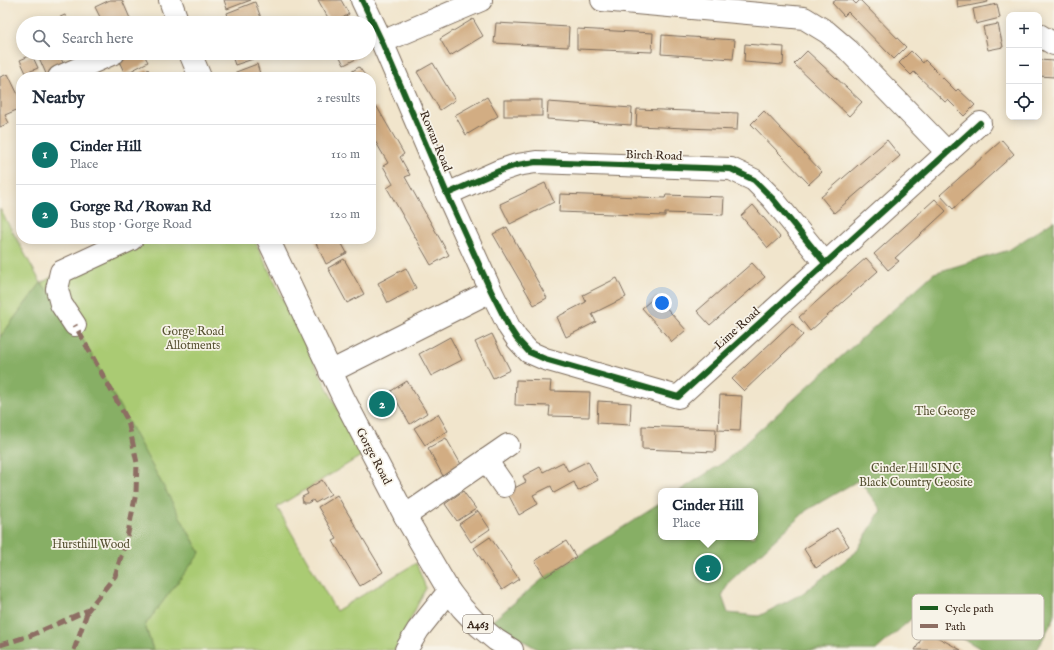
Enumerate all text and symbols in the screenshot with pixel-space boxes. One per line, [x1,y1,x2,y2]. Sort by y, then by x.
map controls [1006,12,1042,120]
button: + [1006,12,1042,48]
search box [16,16,376,60]
icon: search [30,27,52,49]
text: Search here [62,29,133,48]
button: − [1006,48,1042,84]
button: locate [1006,84,1042,120]
text: Nearby [32,88,85,109]
text: 2 results [316,90,360,107]
street label: Rowan Road [416,109,455,174]
text: Cinder Hill [70,137,141,156]
text: 1 [43,146,47,163]
text: 110 m [331,146,360,163]
street label: Birch Road [625,147,683,164]
text: Place [70,156,98,173]
text: Gorge Rd / Rowan Rd [70,197,211,216]
text: 2 [42,206,48,223]
text: 120 m [330,206,360,223]
text: Bus stop · Gorge Road [70,216,192,233]
your location [652,293,672,313]
street label: Lime Road [711,304,764,353]
park label: Gorge Road Allotments [162,324,225,353]
pin: 2 [369,389,395,419]
park label: The George [914,404,976,419]
street label: Gorge Road [352,425,395,488]
park label: Cinder Hill SINC Black Country Geosite [859,461,973,490]
popup [658,488,758,540]
text: Cinder Hill [672,496,744,515]
text: Place [672,515,701,532]
park label: Hursthill Wood [52,537,131,552]
pin: 1 [695,553,721,583]
legend [912,594,1044,640]
text: Cycle path [945,602,994,616]
road number: A463 [463,615,493,633]
text: Path [945,620,966,634]

